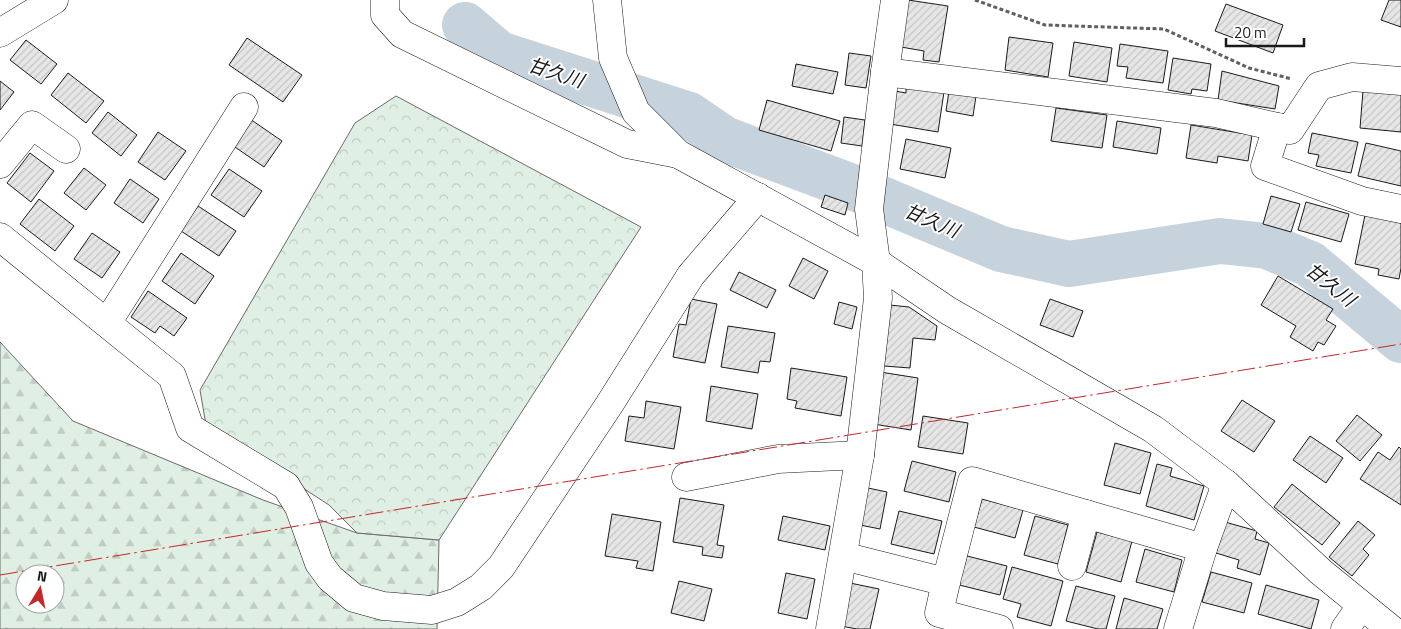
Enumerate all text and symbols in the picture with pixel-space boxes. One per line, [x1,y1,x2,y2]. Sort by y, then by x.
scale bar [1226,15,1304,47]
text: 20 m [1234,21,1267,44]
water label: 甘久川 [524,49,589,95]
water label: 甘久川 [900,196,966,245]
water label: 甘久川 [1300,255,1364,314]
north arrow [15,564,65,614]
text: N [36,565,49,587]

